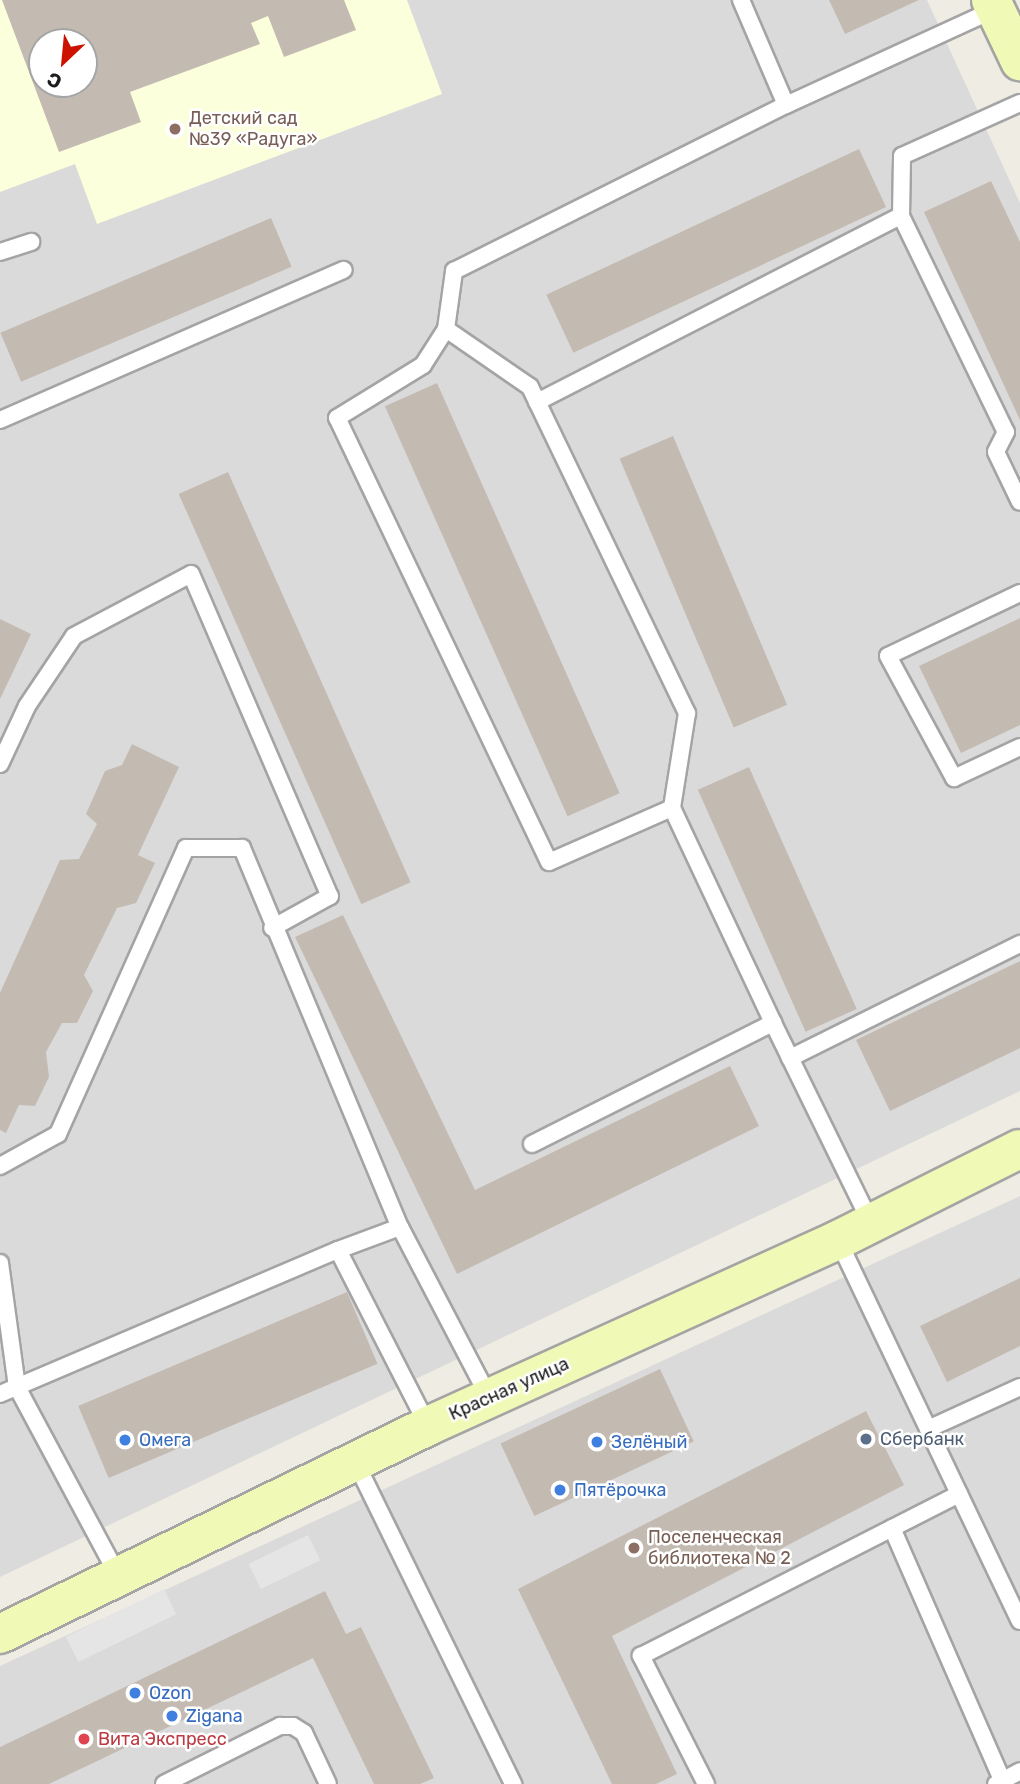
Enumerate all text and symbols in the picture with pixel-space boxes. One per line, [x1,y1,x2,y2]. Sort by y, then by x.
north arrow [28,28,98,98]
text: С [43,67,65,94]
place label: Детский сад №39 «Радуга» [189,108,317,150]
marker: Детский сад №39 «Радуга» [167,121,183,137]
street label: Красная улица [446,1353,572,1425]
place label: Сбербанк [880,1428,964,1450]
place label: Омега [139,1429,191,1451]
place label: Зелёный [611,1431,687,1453]
marker: Сбербанк [858,1431,874,1447]
marker: Омега [117,1432,133,1448]
marker: Зелёный [589,1434,605,1450]
place label: Пятёрочка [574,1479,667,1501]
marker: Пятёрочка [552,1482,568,1498]
place label: Поселенческая библиотека № 2 [648,1527,791,1570]
marker: Поселенческая библиотека № 2 [626,1540,642,1556]
place label: Ozon [149,1682,191,1704]
marker: Ozon [127,1685,143,1701]
place label: Zigana [186,1705,243,1727]
marker: Zigana [164,1708,180,1724]
place label: Вита Экспресс [98,1728,227,1750]
marker: Вита Экспресс [76,1731,92,1747]

